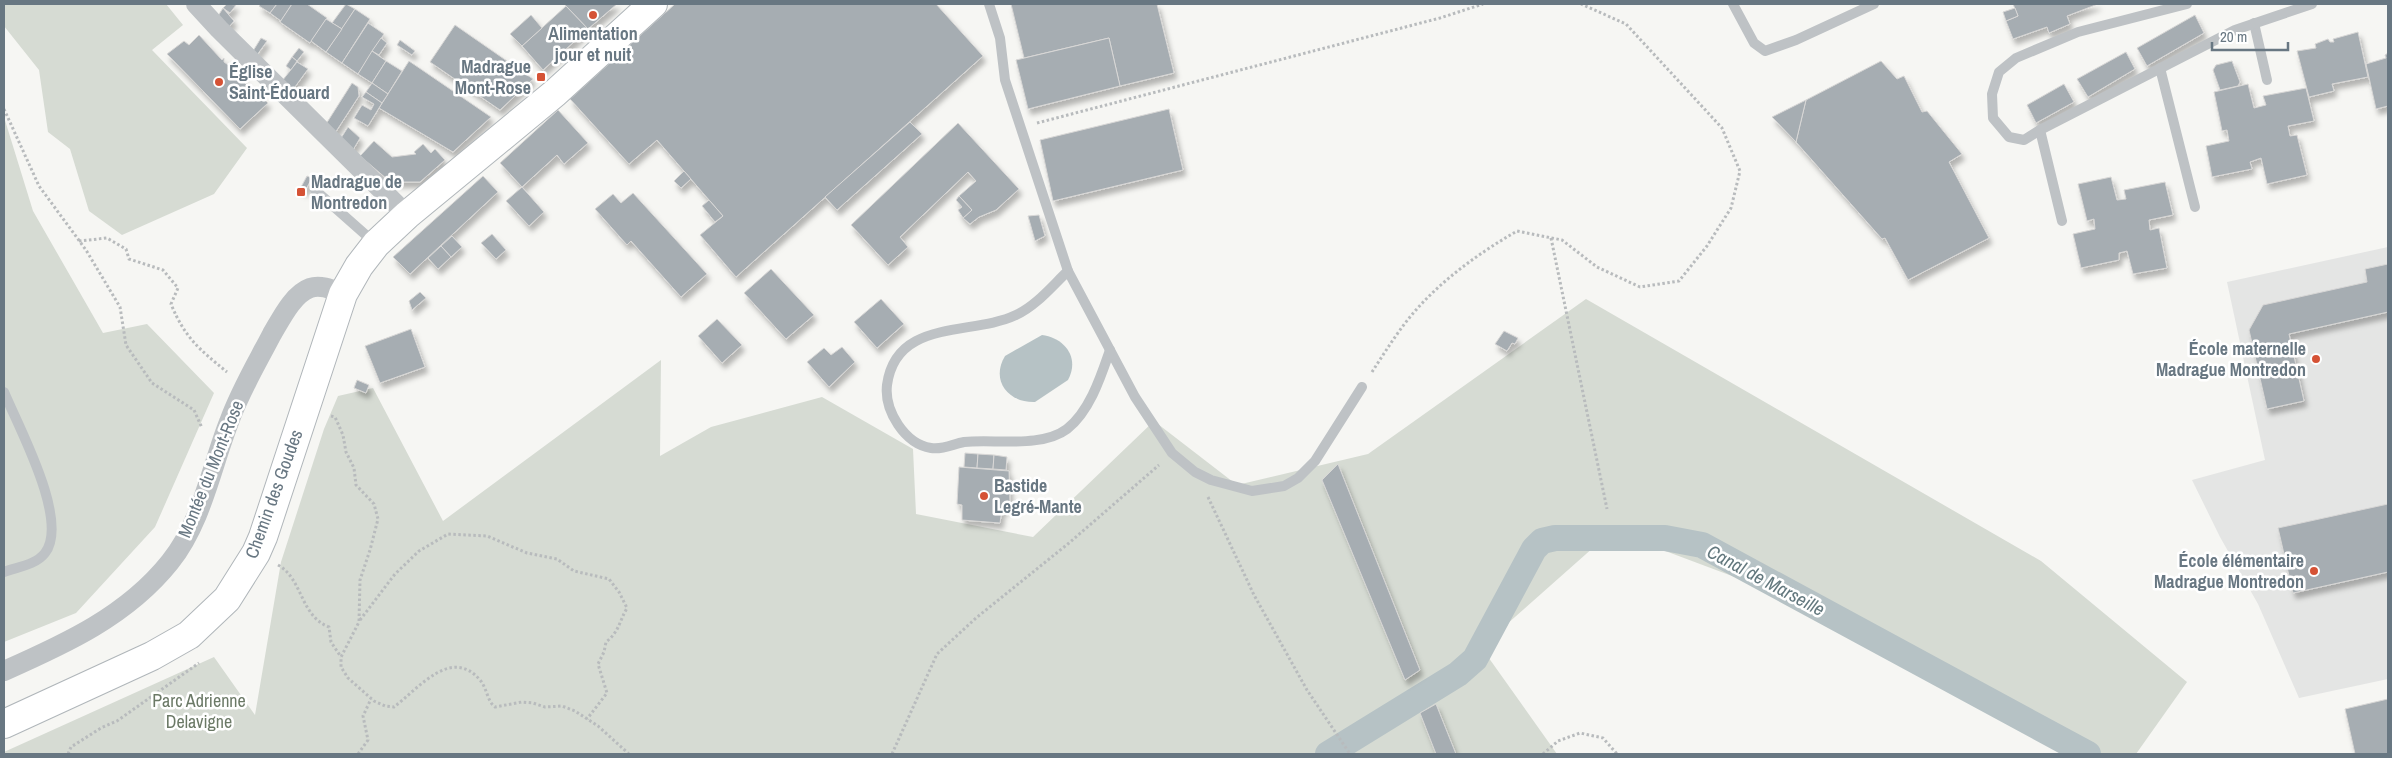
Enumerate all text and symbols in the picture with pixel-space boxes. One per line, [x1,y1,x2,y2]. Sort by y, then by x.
marker: Alimentation jour et nuit [587,9,599,21]
scale bar [2212,20,2288,52]
place label: Alimentation jour et nuit [548,21,638,67]
text: 20 m [2220,26,2247,47]
place label: Madrague Mont-Rose [455,54,531,100]
place label: Église Saint-Édouard [229,59,330,105]
marker: Madrague Mont-Rose [535,71,547,83]
marker: Église Saint-Édouard [213,76,225,88]
place label: Madrague de Montredon [311,169,402,215]
marker: Madrague de Montredon [295,186,307,198]
place label: École maternelle Madrague Montredon [2156,336,2306,382]
marker: École maternelle Madrague Montredon [2310,353,2322,365]
street label: Montée du Mont-Rose [172,396,249,541]
street label: Chemin des Goudes [239,426,308,562]
place label: Bastide Legré-Mante [994,473,1082,519]
marker: Bastide Legré-Mante [978,490,990,502]
water label: Canal de Marseille [1703,538,1829,622]
place label: École élémentaire Madrague Montredon [2154,548,2304,594]
marker: École élémentaire Madrague Montredon [2308,565,2320,577]
park label: Parc Adrienne Delavigne [152,688,246,734]

